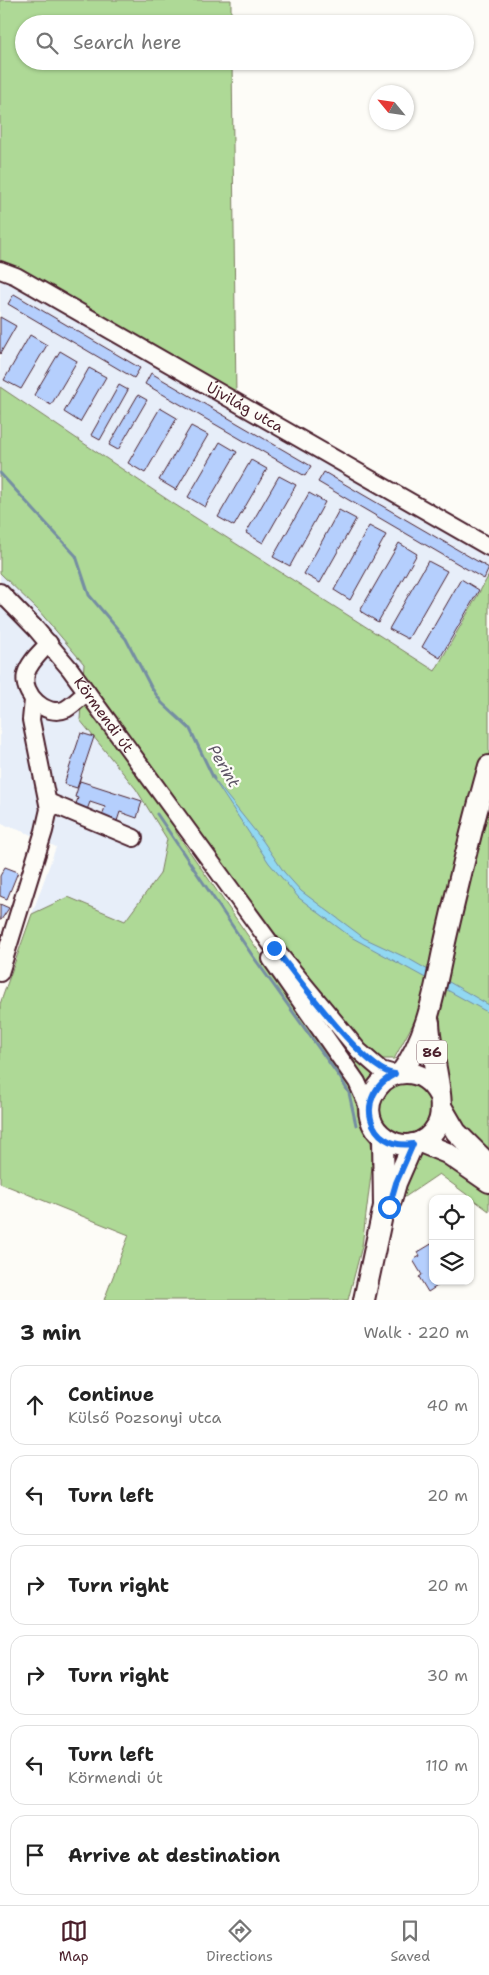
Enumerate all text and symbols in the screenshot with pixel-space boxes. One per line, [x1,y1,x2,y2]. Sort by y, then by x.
search box [15,15,474,70]
icon: search [33,29,61,57]
text: Search here [73,30,182,55]
north arrow [369,85,414,130]
street label: Újvilág utca [203,376,288,437]
street label: Körmendi út [69,673,138,757]
water label: Perint [203,741,245,791]
route end [263,937,286,960]
road number: 86 [417,1040,447,1064]
map controls [429,1195,474,1285]
button: locate [429,1195,474,1240]
route start [378,1196,401,1219]
button: layers [429,1240,474,1285]
text: 3 min [20,1319,81,1347]
text: Walk · 220 m [363,1322,469,1343]
text: Continue [68,1382,154,1407]
icon: ahead [21,1391,49,1419]
text: 40 m [426,1395,468,1416]
text: Külső Pozsonyi utca [68,1407,222,1428]
icon: left [21,1481,49,1509]
text: Turn left [68,1483,154,1508]
text: 20 m [427,1485,468,1506]
icon: right [21,1571,49,1599]
text: Turn right [68,1573,169,1598]
text: 20 m [427,1575,468,1596]
icon: right [21,1661,49,1689]
text: Turn right [68,1663,169,1688]
text: 30 m [427,1665,468,1686]
text: Turn left [68,1742,154,1767]
icon: left [21,1751,49,1779]
text: 110 m [425,1755,468,1776]
text: Körmendi út [68,1767,163,1788]
icon: arrive [21,1841,49,1869]
text: Arrive at destination [68,1843,280,1868]
tab: Map [59,1917,89,1965]
tab: Directions [206,1917,273,1965]
tab: Saved [391,1917,430,1965]

